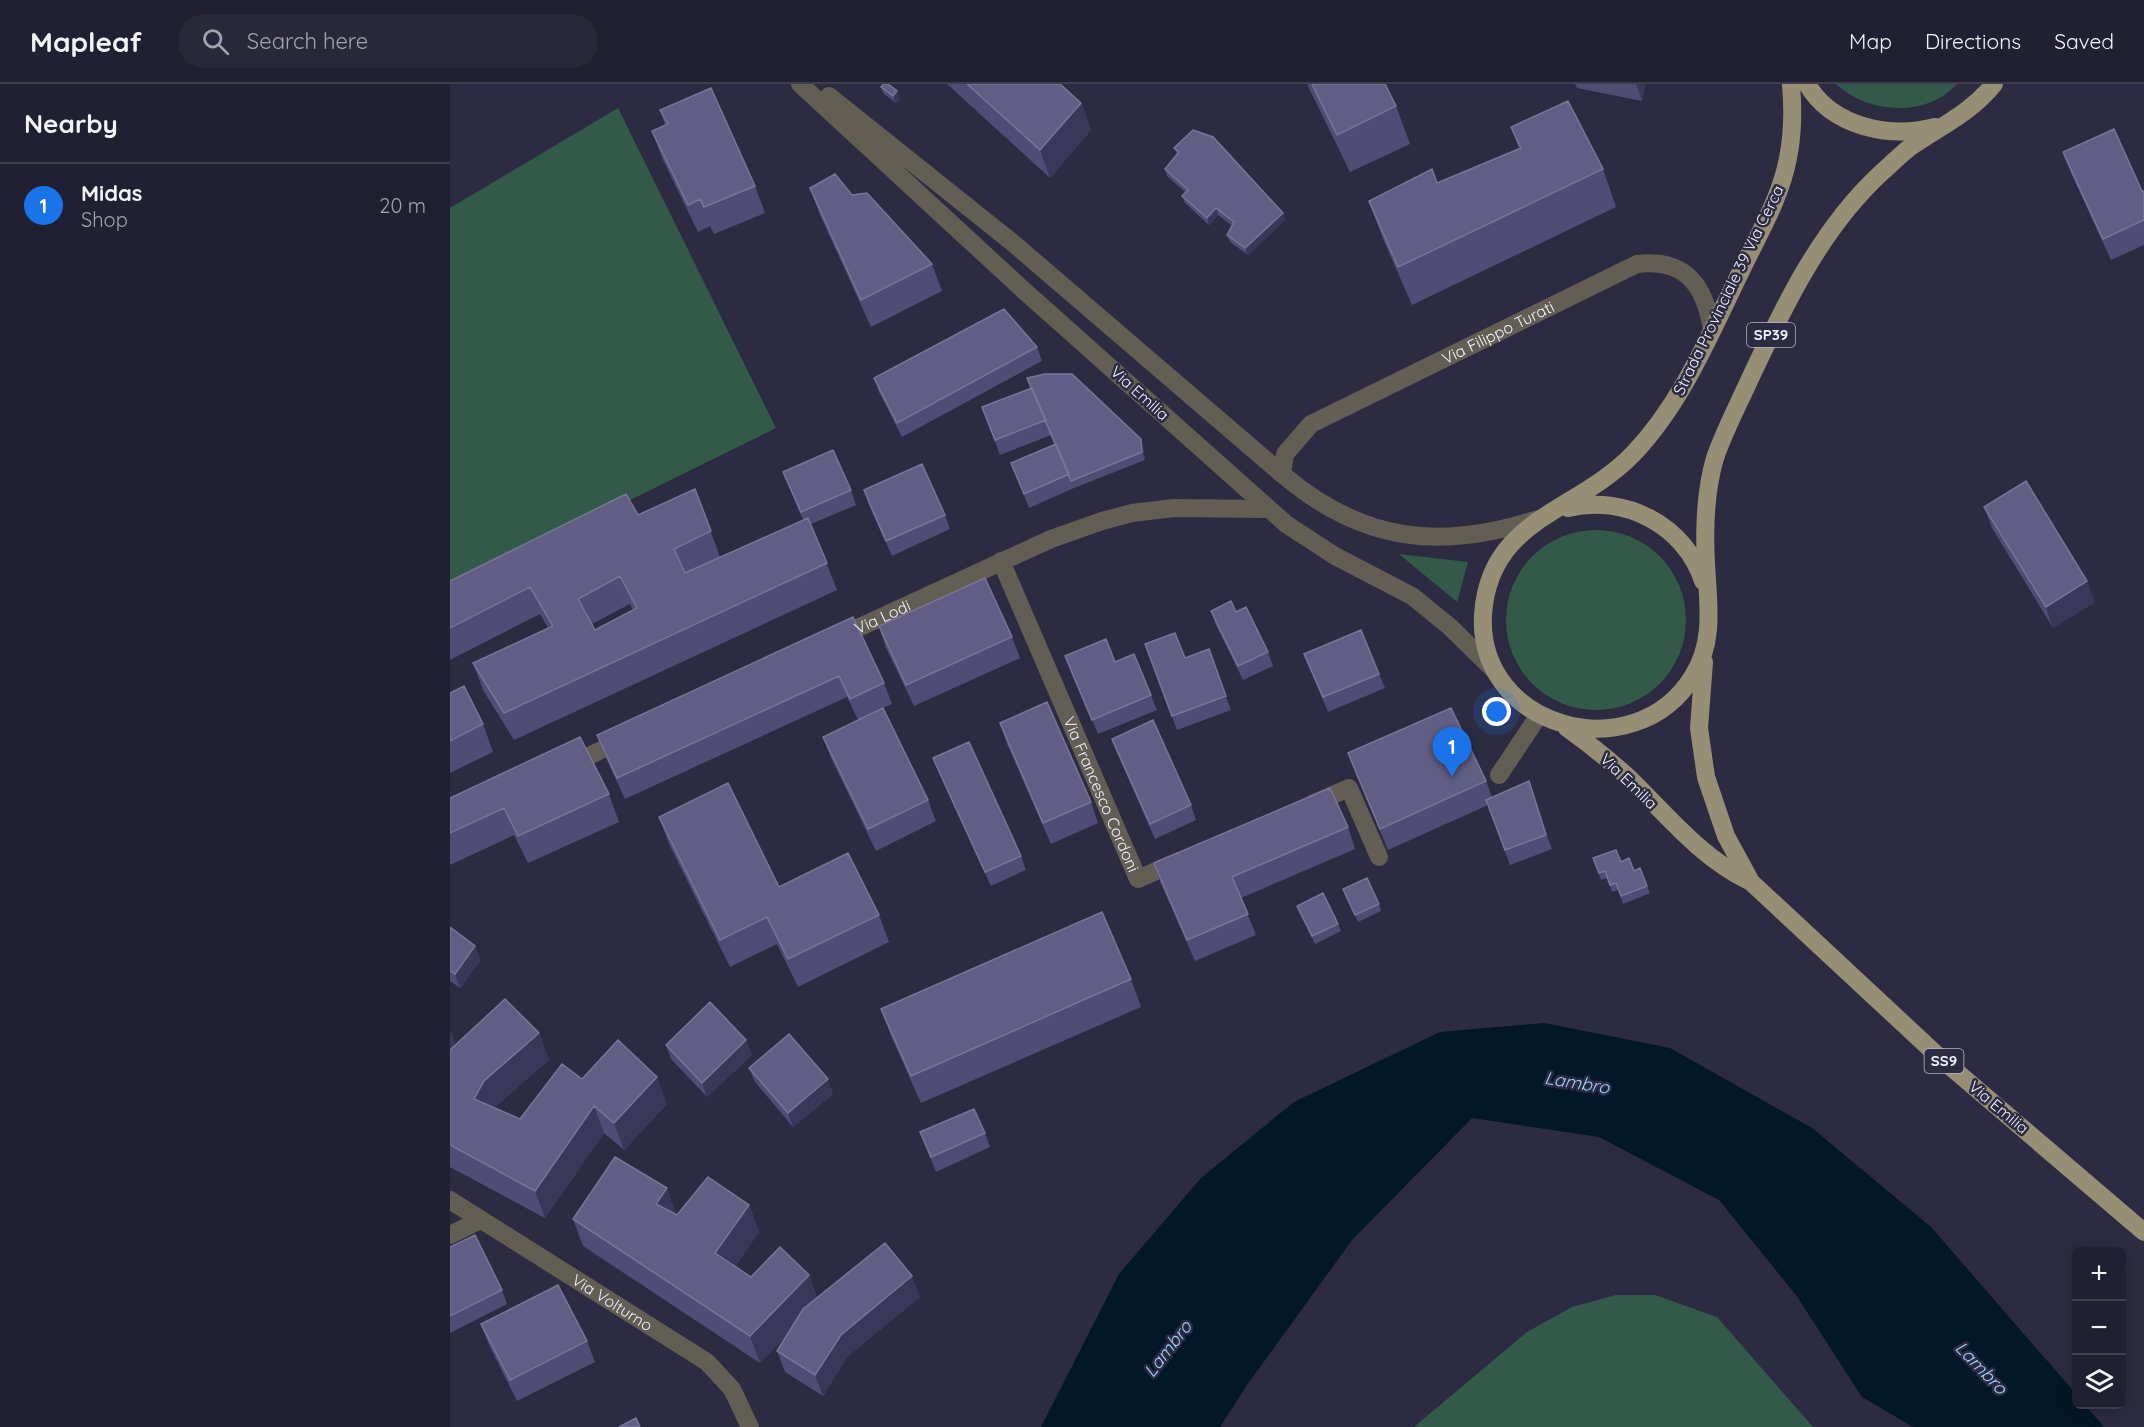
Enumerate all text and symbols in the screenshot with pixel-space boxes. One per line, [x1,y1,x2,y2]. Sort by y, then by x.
search box [178,14,598,68]
text: Mapleaf [30,24,142,59]
icon: search [199,25,232,58]
text: Search here [247,27,368,55]
text: Map [1849,28,1892,54]
text: Directions [1925,28,2021,54]
text: Saved [2054,28,2114,54]
text: Nearby [24,107,118,140]
text: Midas [81,179,142,207]
street label: Strada Provinciale 39 Via Cerca [1668,182,1788,398]
text: 1 [40,193,47,218]
text: 20 m [379,193,426,218]
text: Shop [81,207,128,232]
street label: Via Filippo Turati [1438,296,1557,368]
road number: SP39 [1747,323,1795,347]
street label: Via Emilia [1107,361,1173,425]
street label: Via Lodi [851,595,914,638]
your location [1482,697,1511,726]
street label: Via Francesco Cordoni [1059,714,1144,875]
pin: 1 [1432,728,1472,777]
street label: Via Emilia [1596,749,1662,813]
road number: SS9 [1924,1049,1964,1073]
water label: Lambro [1543,1066,1612,1099]
street label: Via Emilia [1965,1076,2033,1138]
map controls [2072,1247,2126,1409]
button: + [2072,1247,2126,1301]
street label: Via Volturno [568,1270,656,1335]
button: − [2072,1301,2126,1355]
water label: Lambro [1138,1315,1197,1381]
water label: Lambro [1950,1336,2013,1400]
button: layers [2072,1355,2126,1409]

